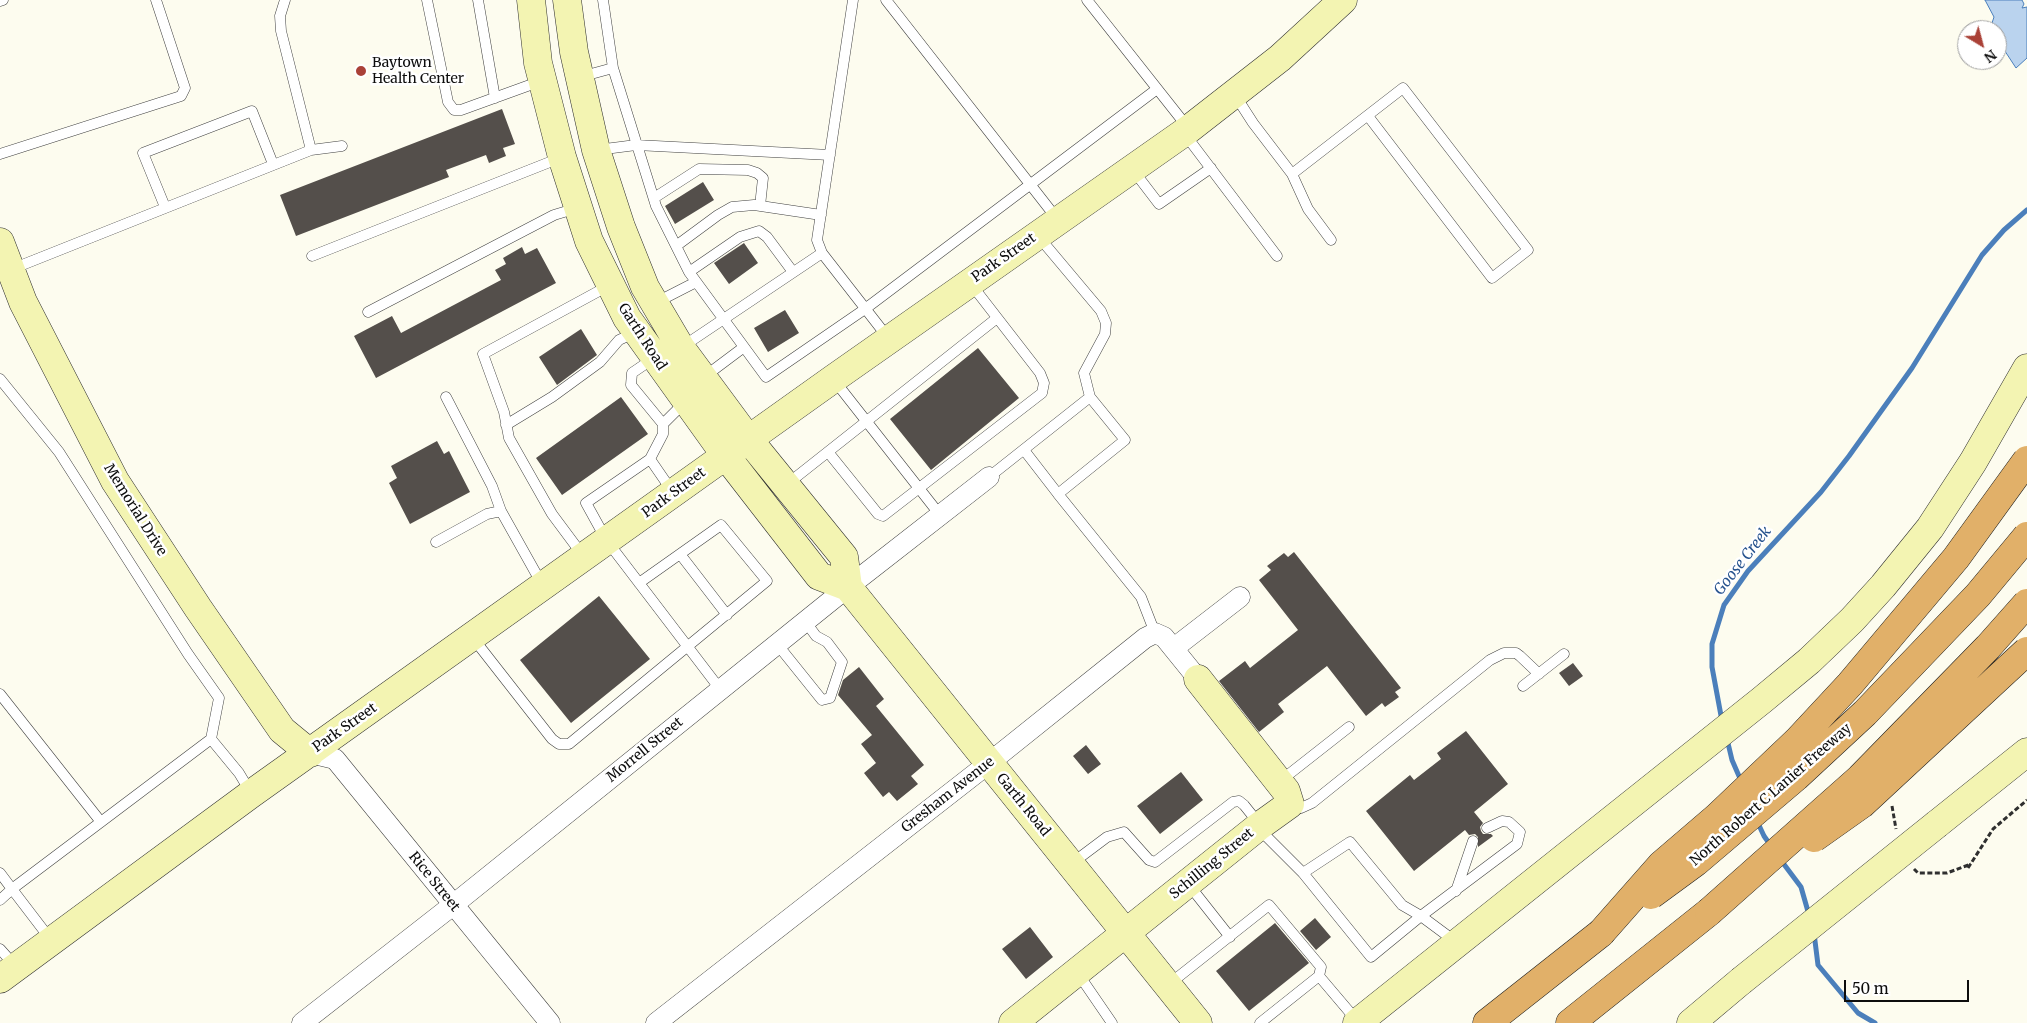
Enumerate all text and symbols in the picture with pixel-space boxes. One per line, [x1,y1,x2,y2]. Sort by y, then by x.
north arrow [1957,20,2007,70]
text: N [1981,46,2000,67]
place label: Baytown Health Center [372,55,464,88]
marker: Baytown Health Center [354,64,368,78]
street label: Park Street [969,230,1039,286]
street label: Garth Road [614,301,670,373]
street label: Memorial Drive [100,461,170,559]
street label: Park Street [639,464,709,522]
water label: Goose Creek [1711,523,1775,599]
street label: Park Street [310,700,380,756]
street label: Morrell Street [603,714,687,786]
street label: North Robert C Lanier Freeway [1687,720,1855,870]
street label: Gresham Avenue [898,754,998,836]
street label: Garth Road [993,770,1053,840]
street label: Schilling Street [1167,825,1257,903]
street label: Rice Street [405,849,463,915]
scale bar [1847,970,1972,1002]
text: 50 m [1852,979,1889,998]

